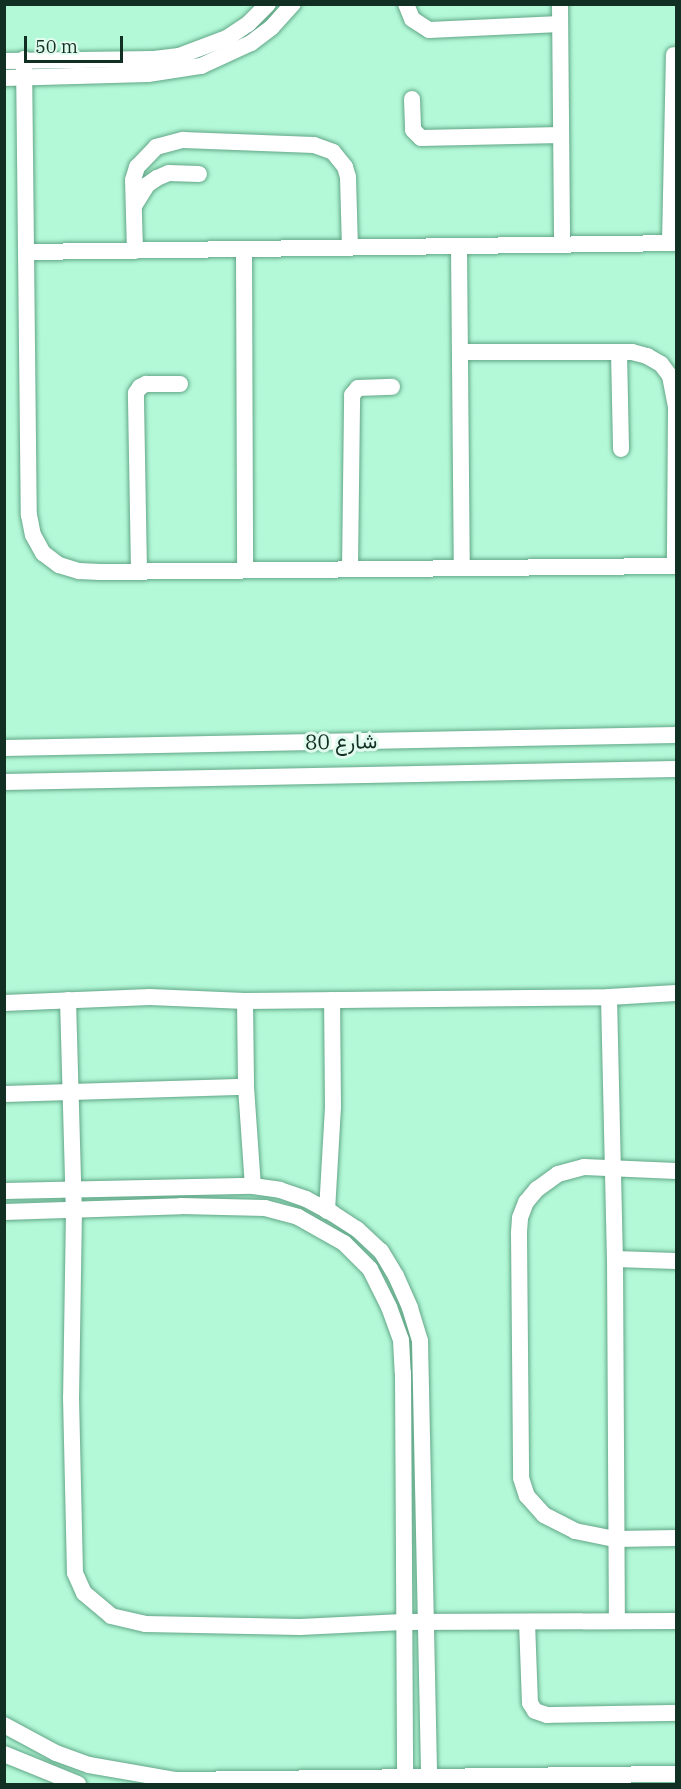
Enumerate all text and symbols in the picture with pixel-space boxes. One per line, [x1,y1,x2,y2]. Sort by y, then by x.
scale bar [27,24,126,62]
text: 50 m [35,35,78,58]
street label: شارع 80 [305,728,377,754]

